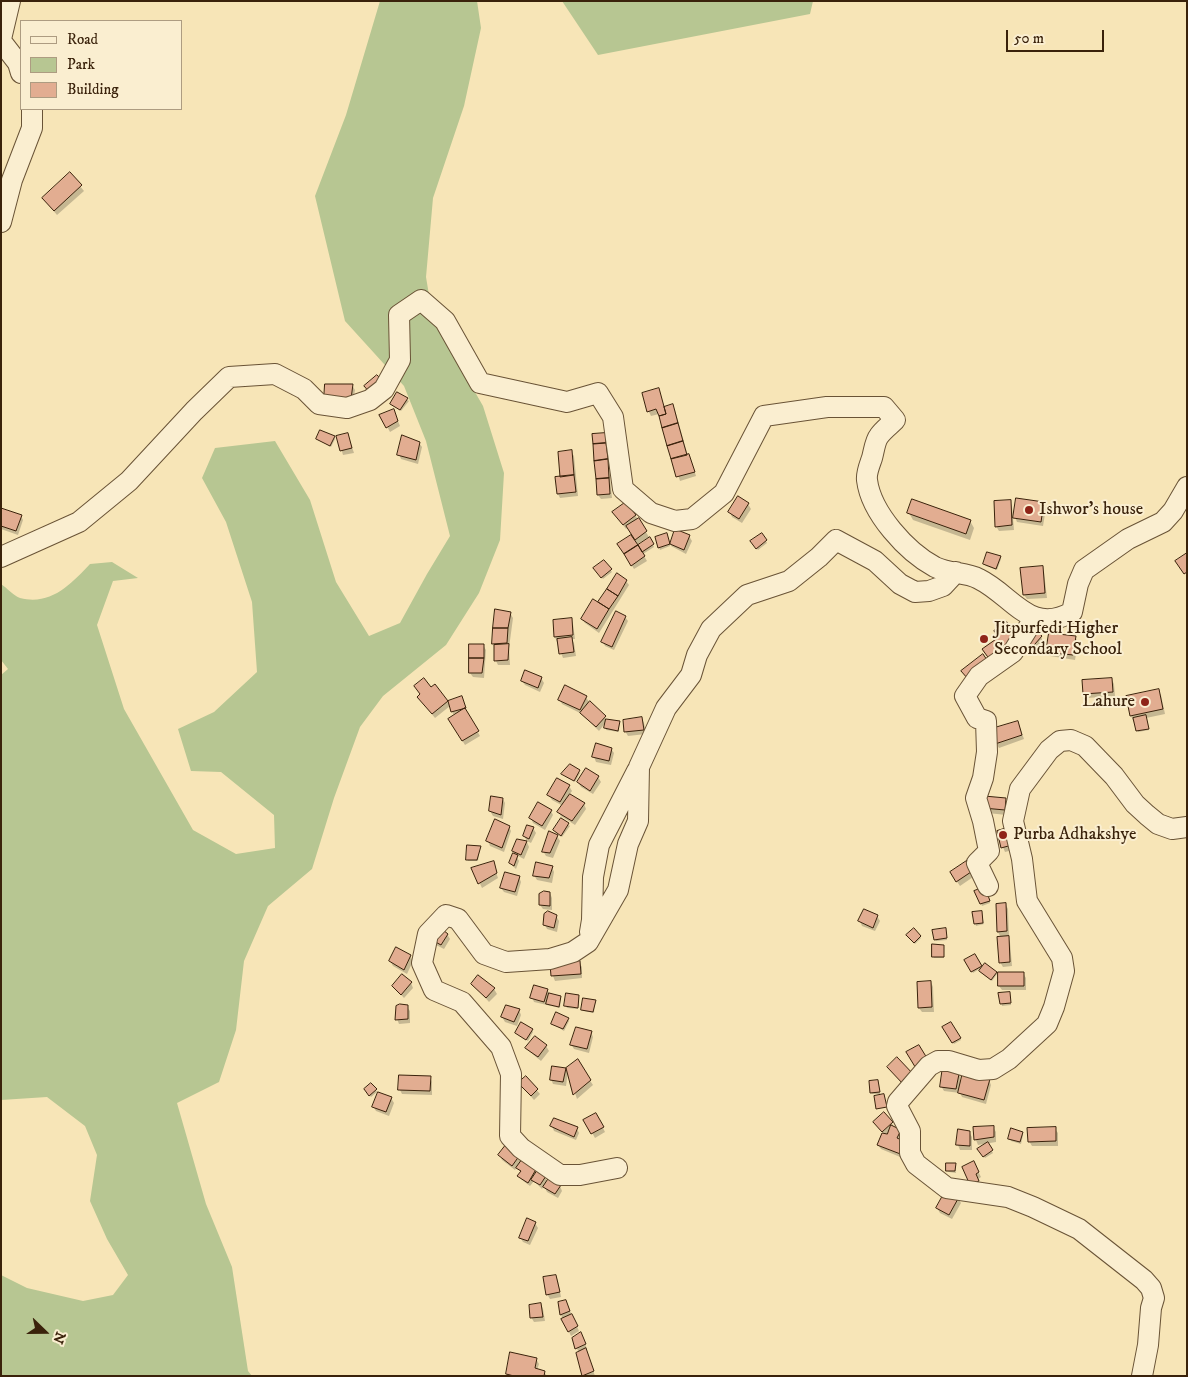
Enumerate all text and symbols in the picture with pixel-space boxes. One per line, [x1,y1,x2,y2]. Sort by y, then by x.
legend [20,20,182,110]
scale bar [1008,20,1106,52]
text: 50 m [1014,29,1044,48]
text: Road [67,30,98,49]
text: Park [67,55,95,74]
text: Building [67,80,119,99]
place label: Ishwor's house [1039,499,1143,521]
marker: Ishwor's house [1023,504,1035,516]
place label: Jitpurfedi Higher Secondary School [994,618,1122,660]
marker: Jitpurfedi Higher Secondary School [978,633,990,645]
place label: Lahure [1082,691,1135,713]
marker: Lahure [1139,696,1151,708]
place label: Purba Adhakshye [1013,824,1137,846]
marker: Purba Adhakshye [997,829,1009,841]
north arrow [20,1307,70,1357]
text: N [48,1329,69,1346]

